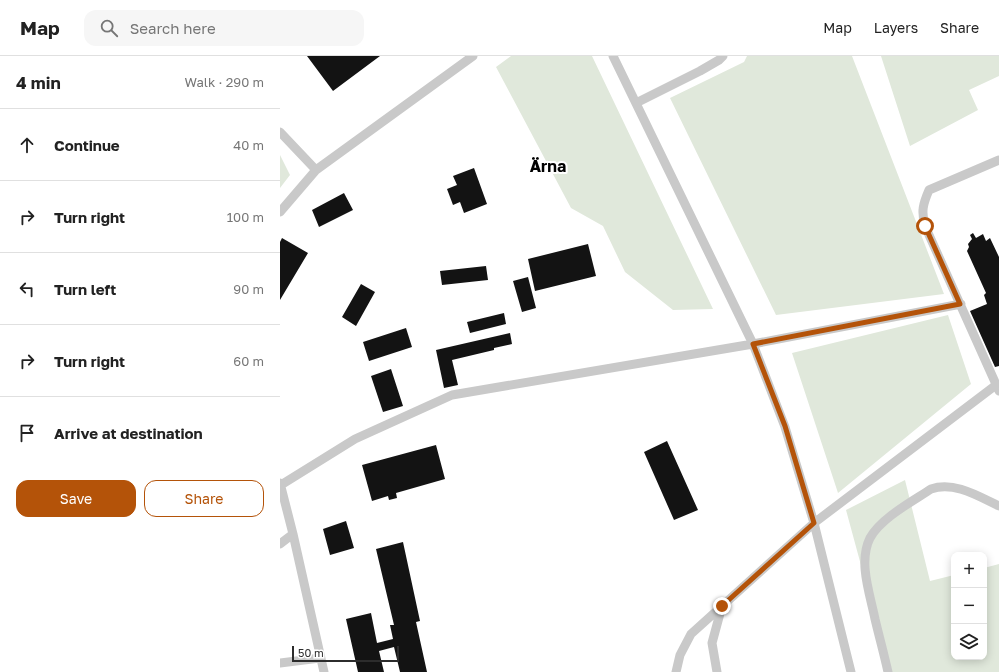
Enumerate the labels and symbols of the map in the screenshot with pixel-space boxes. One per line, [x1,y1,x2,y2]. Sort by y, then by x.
district label: Ärna [530,156,566,176]
route start [916,217,934,235]
route end [713,597,731,615]
scale bar [292,644,399,663]

